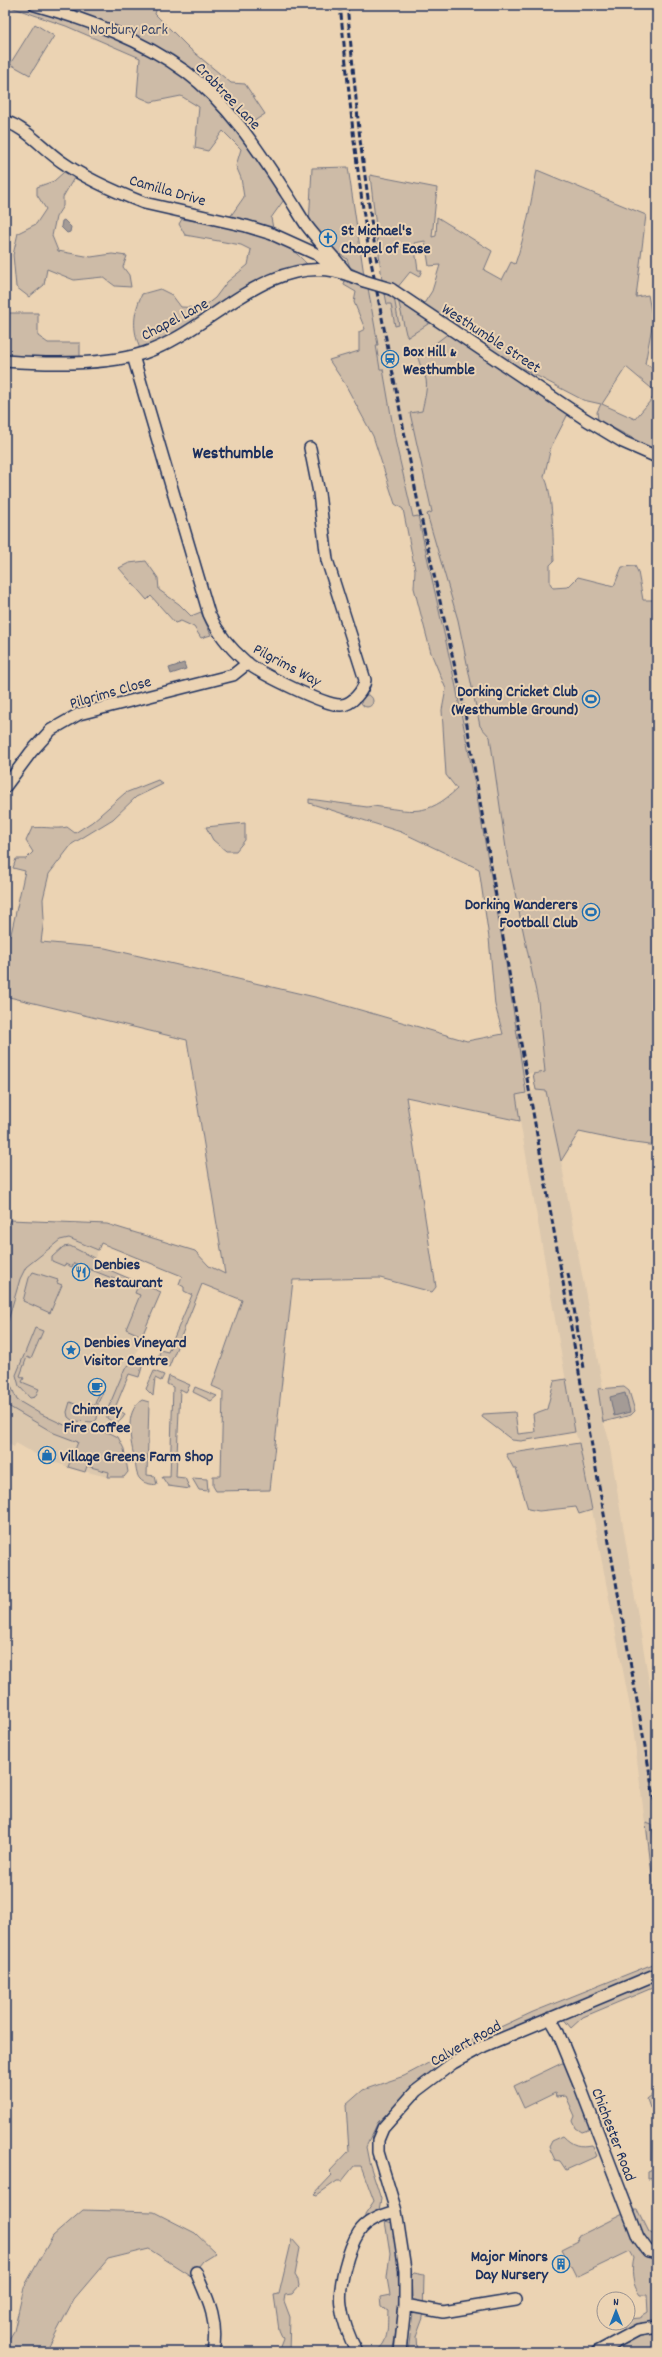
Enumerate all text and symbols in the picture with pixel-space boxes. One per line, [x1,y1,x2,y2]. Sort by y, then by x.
park label: Norbury Park [90,19,168,42]
street label: Crabtree Lane [189,58,265,136]
street label: Camilla Drive [126,169,208,213]
place label: St Michael's Chapel of Ease [341,220,431,261]
church icon: St Michael's Chapel of Ease [318,228,338,248]
street label: Chapel Lane [137,293,213,348]
street label: Westhumble Street [436,298,545,380]
place label: Box Hill & Westhumble [403,341,475,382]
station icon: Box Hill & Westhumble [380,349,400,369]
district label: Westhumble [193,442,273,467]
street label: Pilgrims Way [249,639,326,694]
street label: Pilgrims Close [67,671,154,716]
place label: Dorking Cricket Club (Westhumble Ground) [452,681,578,722]
sports icon: Dorking Cricket Club (Westhumble Ground) [581,689,601,709]
place label: Dorking Wanderers Football Club [465,894,578,935]
sports icon: Dorking Wanderers Football Club [581,902,601,922]
place label: Denbies Restaurant [94,1254,163,1295]
restaurant icon: Denbies Restaurant [71,1262,91,1282]
place label: Denbies Vineyard Visitor Centre [84,1332,186,1373]
place icon: Denbies Vineyard Visitor Centre [61,1340,81,1360]
cafe icon: Chimney Fire Coffee [87,1377,107,1397]
place label: Chimney Fire Coffee [64,1399,130,1440]
shop icon: Village Greens Farm Shop [37,1445,57,1465]
place label: Village Greens Farm Shop [60,1446,213,1469]
street label: Calvert Road [426,2015,506,2073]
street label: Chichester Road [584,2085,641,2185]
place label: Major Minors Day Nursery [471,2246,550,2287]
building icon: Major Minors Day Nursery [551,2254,571,2274]
north arrow [596,2291,636,2331]
text: N [613,2295,619,2311]

